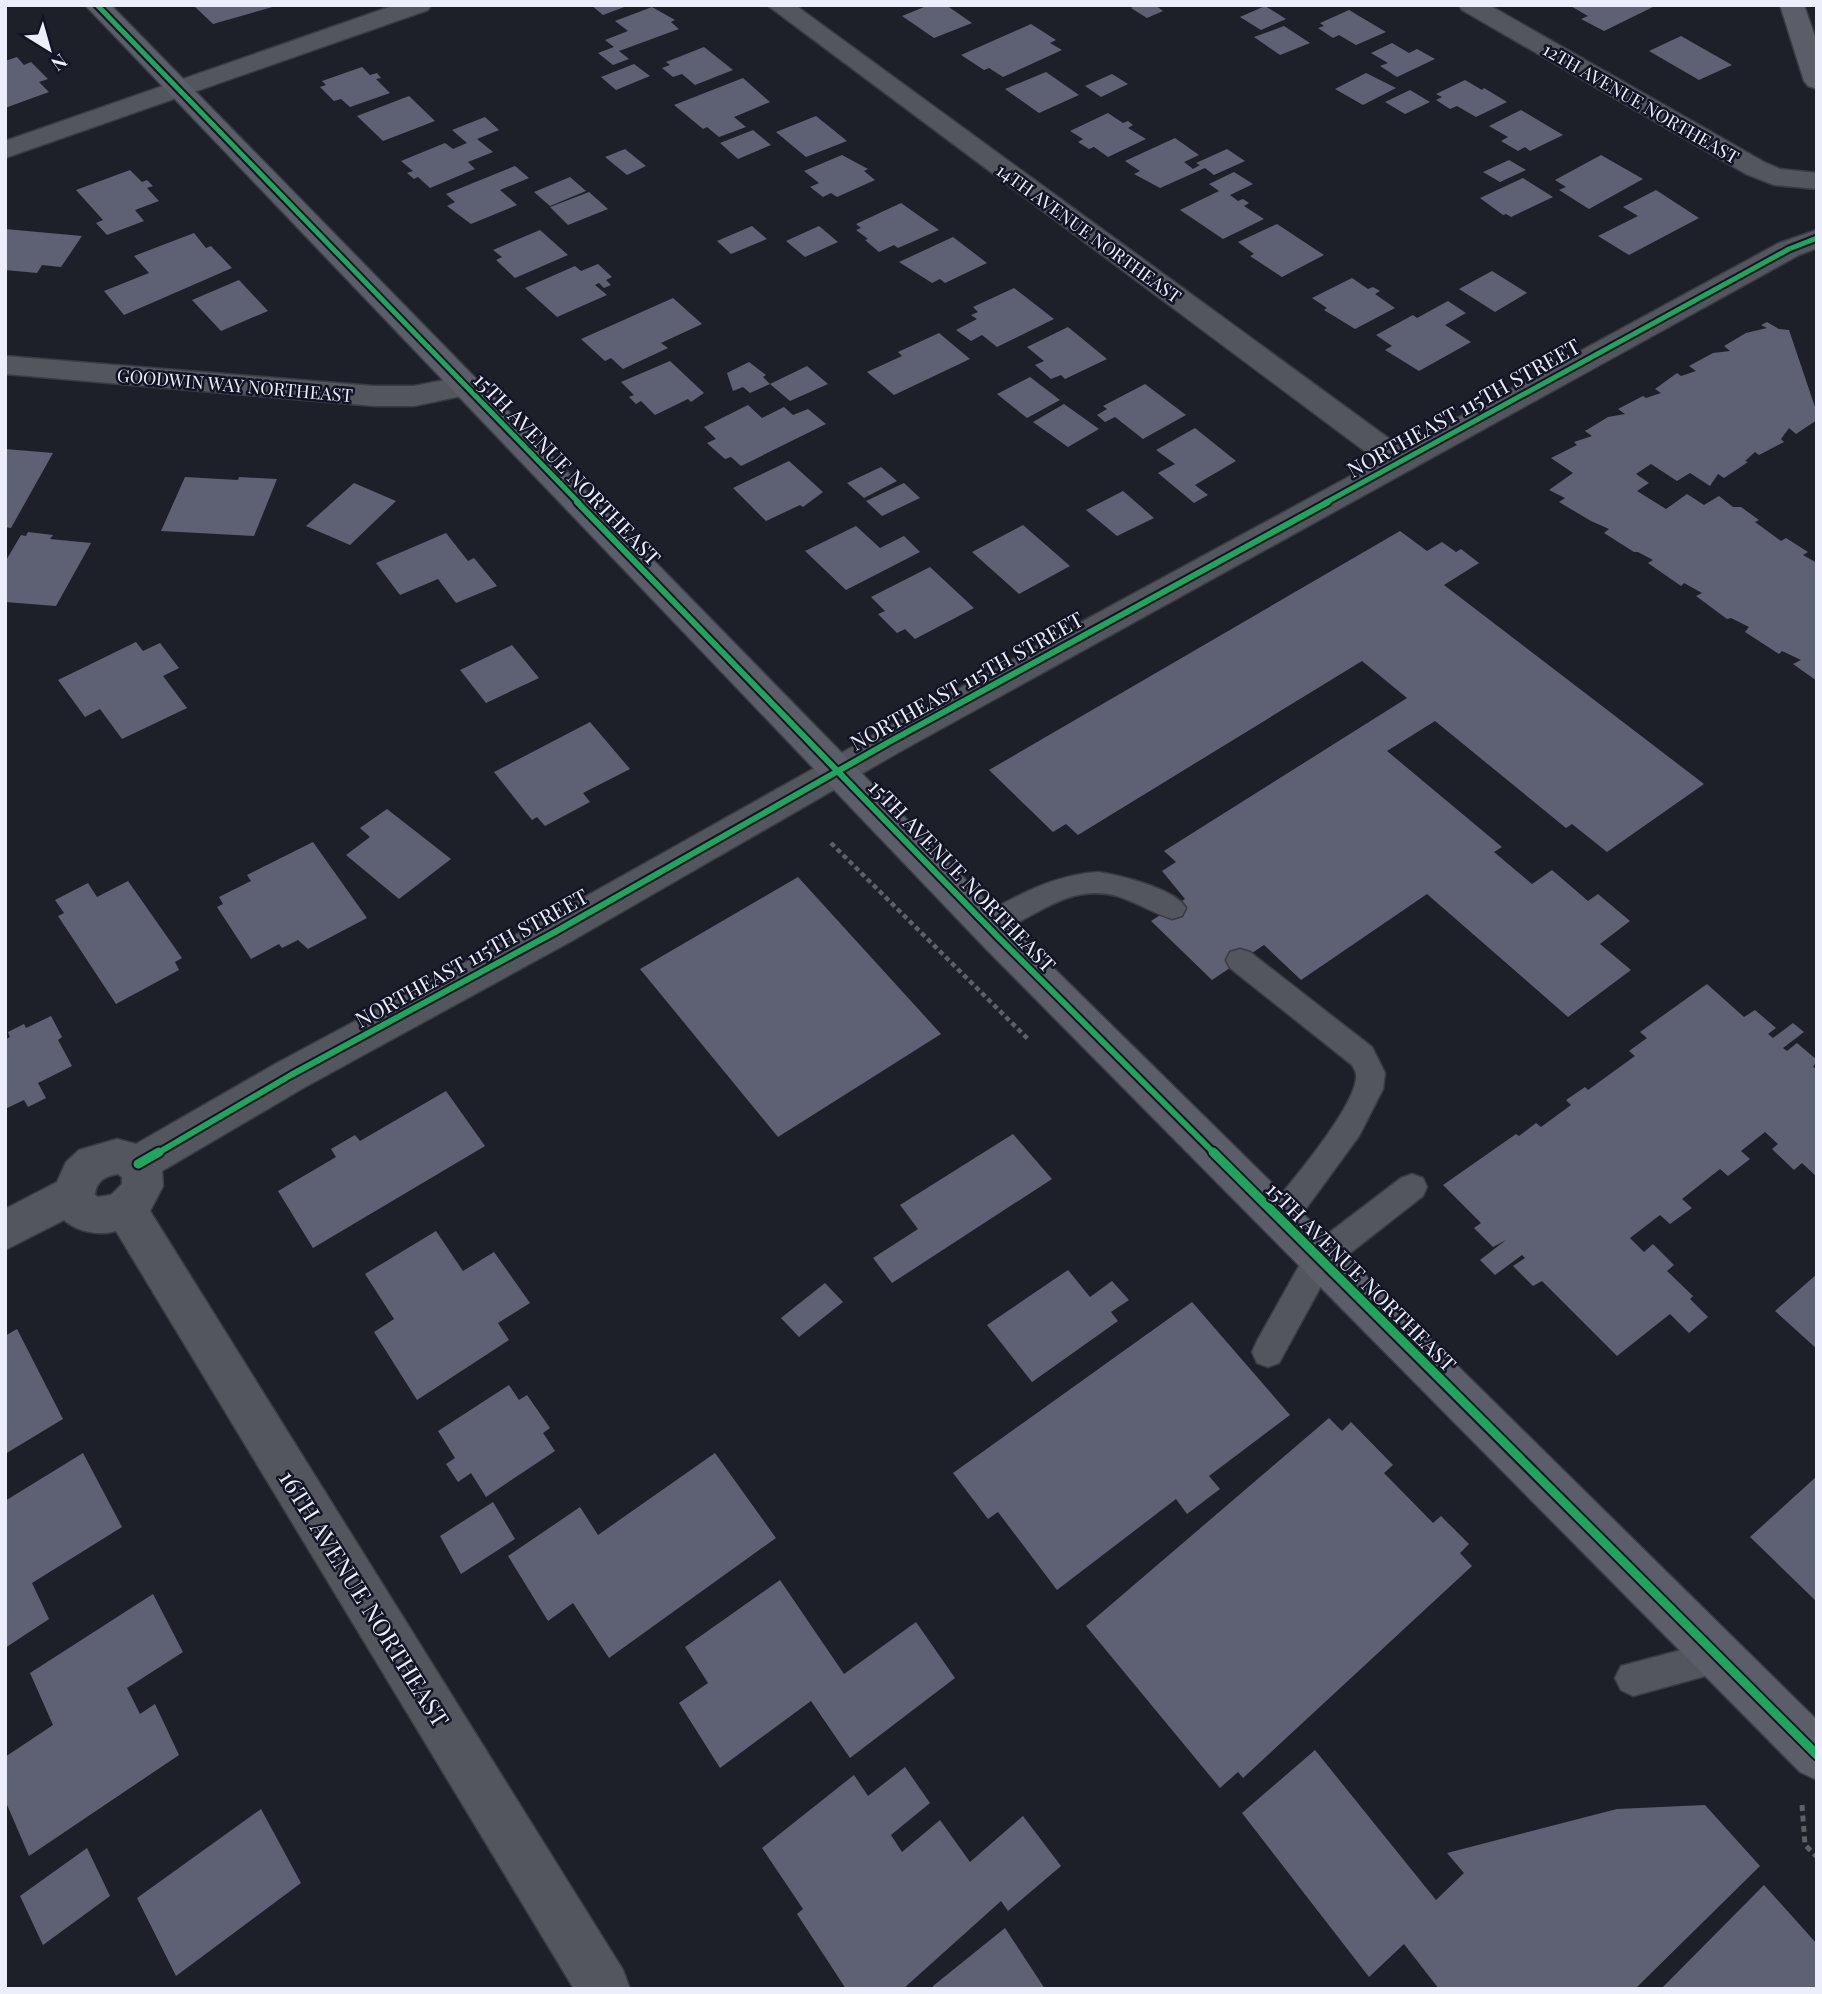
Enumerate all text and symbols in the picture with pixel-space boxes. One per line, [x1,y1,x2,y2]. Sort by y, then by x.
north arrow [14,14,84,84]
street label: 12TH AVENUE NORTHEAST [1539,37,1743,169]
text: N [46,49,73,78]
street label: 14TH AVENUE NORTHEAST [992,158,1186,308]
street label: NORTHEAST 115TH STREET [1341,331,1585,483]
street label: GOODWIN WAY NORTHEAST [116,363,354,407]
street label: 15TH AVENUE NORTHEAST [468,366,668,570]
street label: NORTHEAST 115TH STREET [844,604,1088,756]
street label: 15TH AVENUE NORTHEAST [863,773,1063,977]
street label: NORTHEAST 115TH STREET [349,881,593,1033]
street label: 15TH AVENUE NORTHEAST [1261,1175,1463,1377]
street label: 16TH AVENUE NORTHEAST [273,1463,457,1733]

